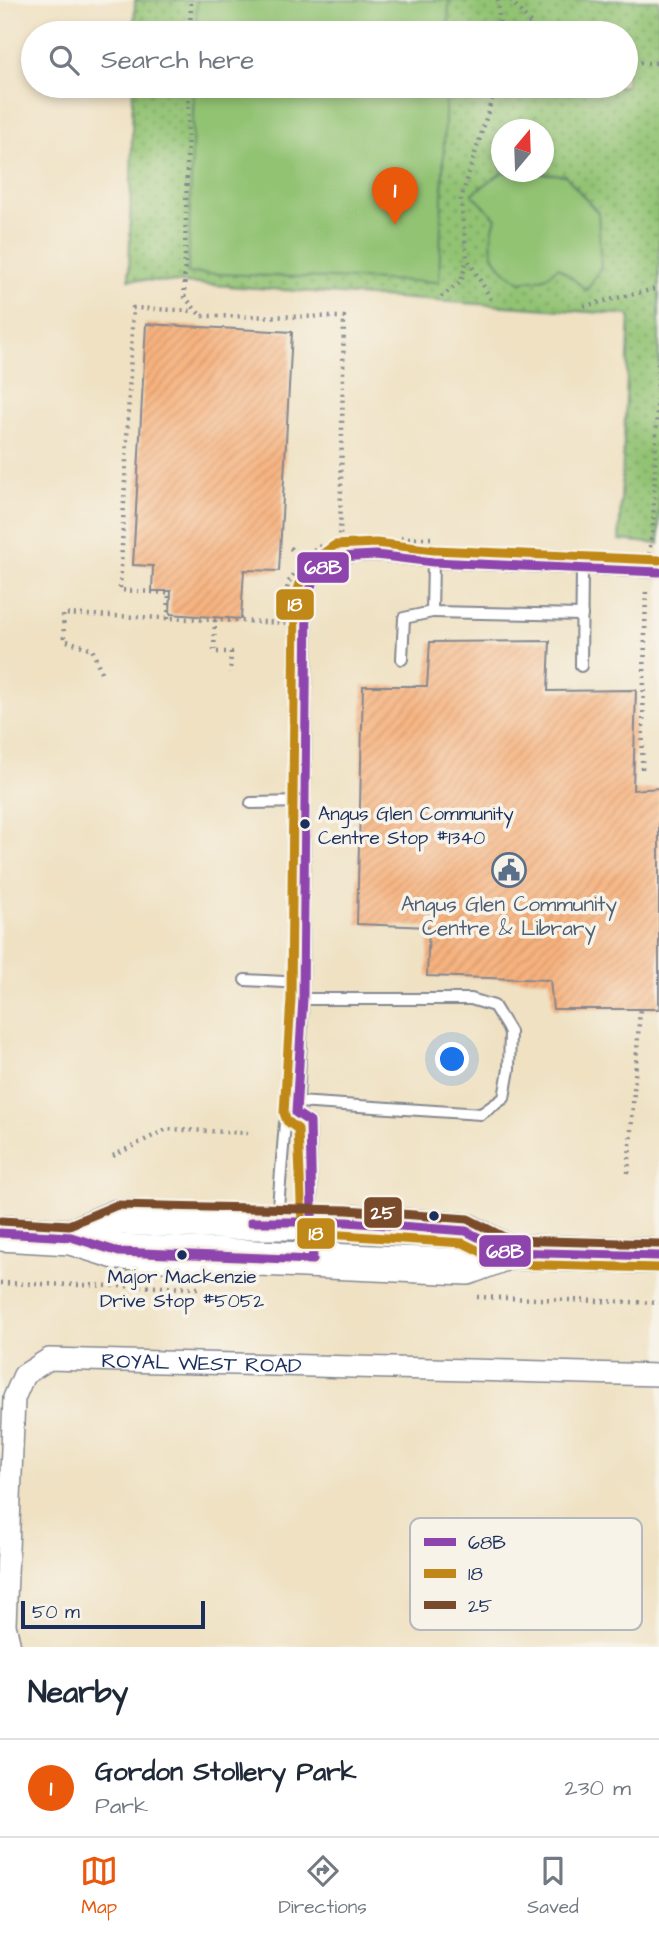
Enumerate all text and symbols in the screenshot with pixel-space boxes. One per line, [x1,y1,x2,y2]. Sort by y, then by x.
search box [21,21,638,98]
icon: search [45,41,83,79]
text: Search here [101,42,254,78]
north arrow [491,119,554,182]
pin: 1 [372,167,418,225]
line badge: 68B [296,551,350,584]
text: 68B [304,555,342,582]
line badge: 18 [275,588,315,621]
text: 18 [288,592,303,619]
place label: Angus Glen Community Centre Stop #1340 [318,801,514,852]
marker: Angus Glen Community Centre Stop #1340 [298,817,312,831]
public building icon: Angus Glen Community Centre & Library [490,851,528,889]
place label: Angus Glen Community Centre & Library [401,890,618,945]
your location [435,1042,469,1076]
line badge: 25 [363,1196,403,1229]
text: 25 [370,1200,396,1227]
unlabelled marker [427,1209,441,1223]
line badge: 18 [296,1217,336,1250]
text: 18 [309,1221,324,1248]
line badge: 68B [478,1234,532,1268]
text: 68B [486,1239,524,1266]
marker: Major Mackenzie Drive Stop #5052 [175,1248,189,1262]
place label: Major Mackenzie Drive Stop #5052 [100,1264,264,1315]
street label: ROYAL WEST ROAD [101,1346,302,1381]
legend [410,1518,642,1630]
text: 68B [468,1530,506,1557]
text: 18 [468,1561,483,1588]
text: 25 [468,1593,493,1620]
scale bar [21,1598,205,1630]
text: 50 m [32,1599,80,1626]
text: Nearby [28,1672,128,1714]
text: Gordon Stollery Park [95,1754,357,1790]
text: 1 [50,1772,52,1804]
text: 230 m [565,1772,631,1804]
text: Park [95,1790,148,1822]
tab: Map [80,1852,118,1921]
tab: Directions [278,1852,367,1921]
tab: Saved [527,1852,579,1921]

